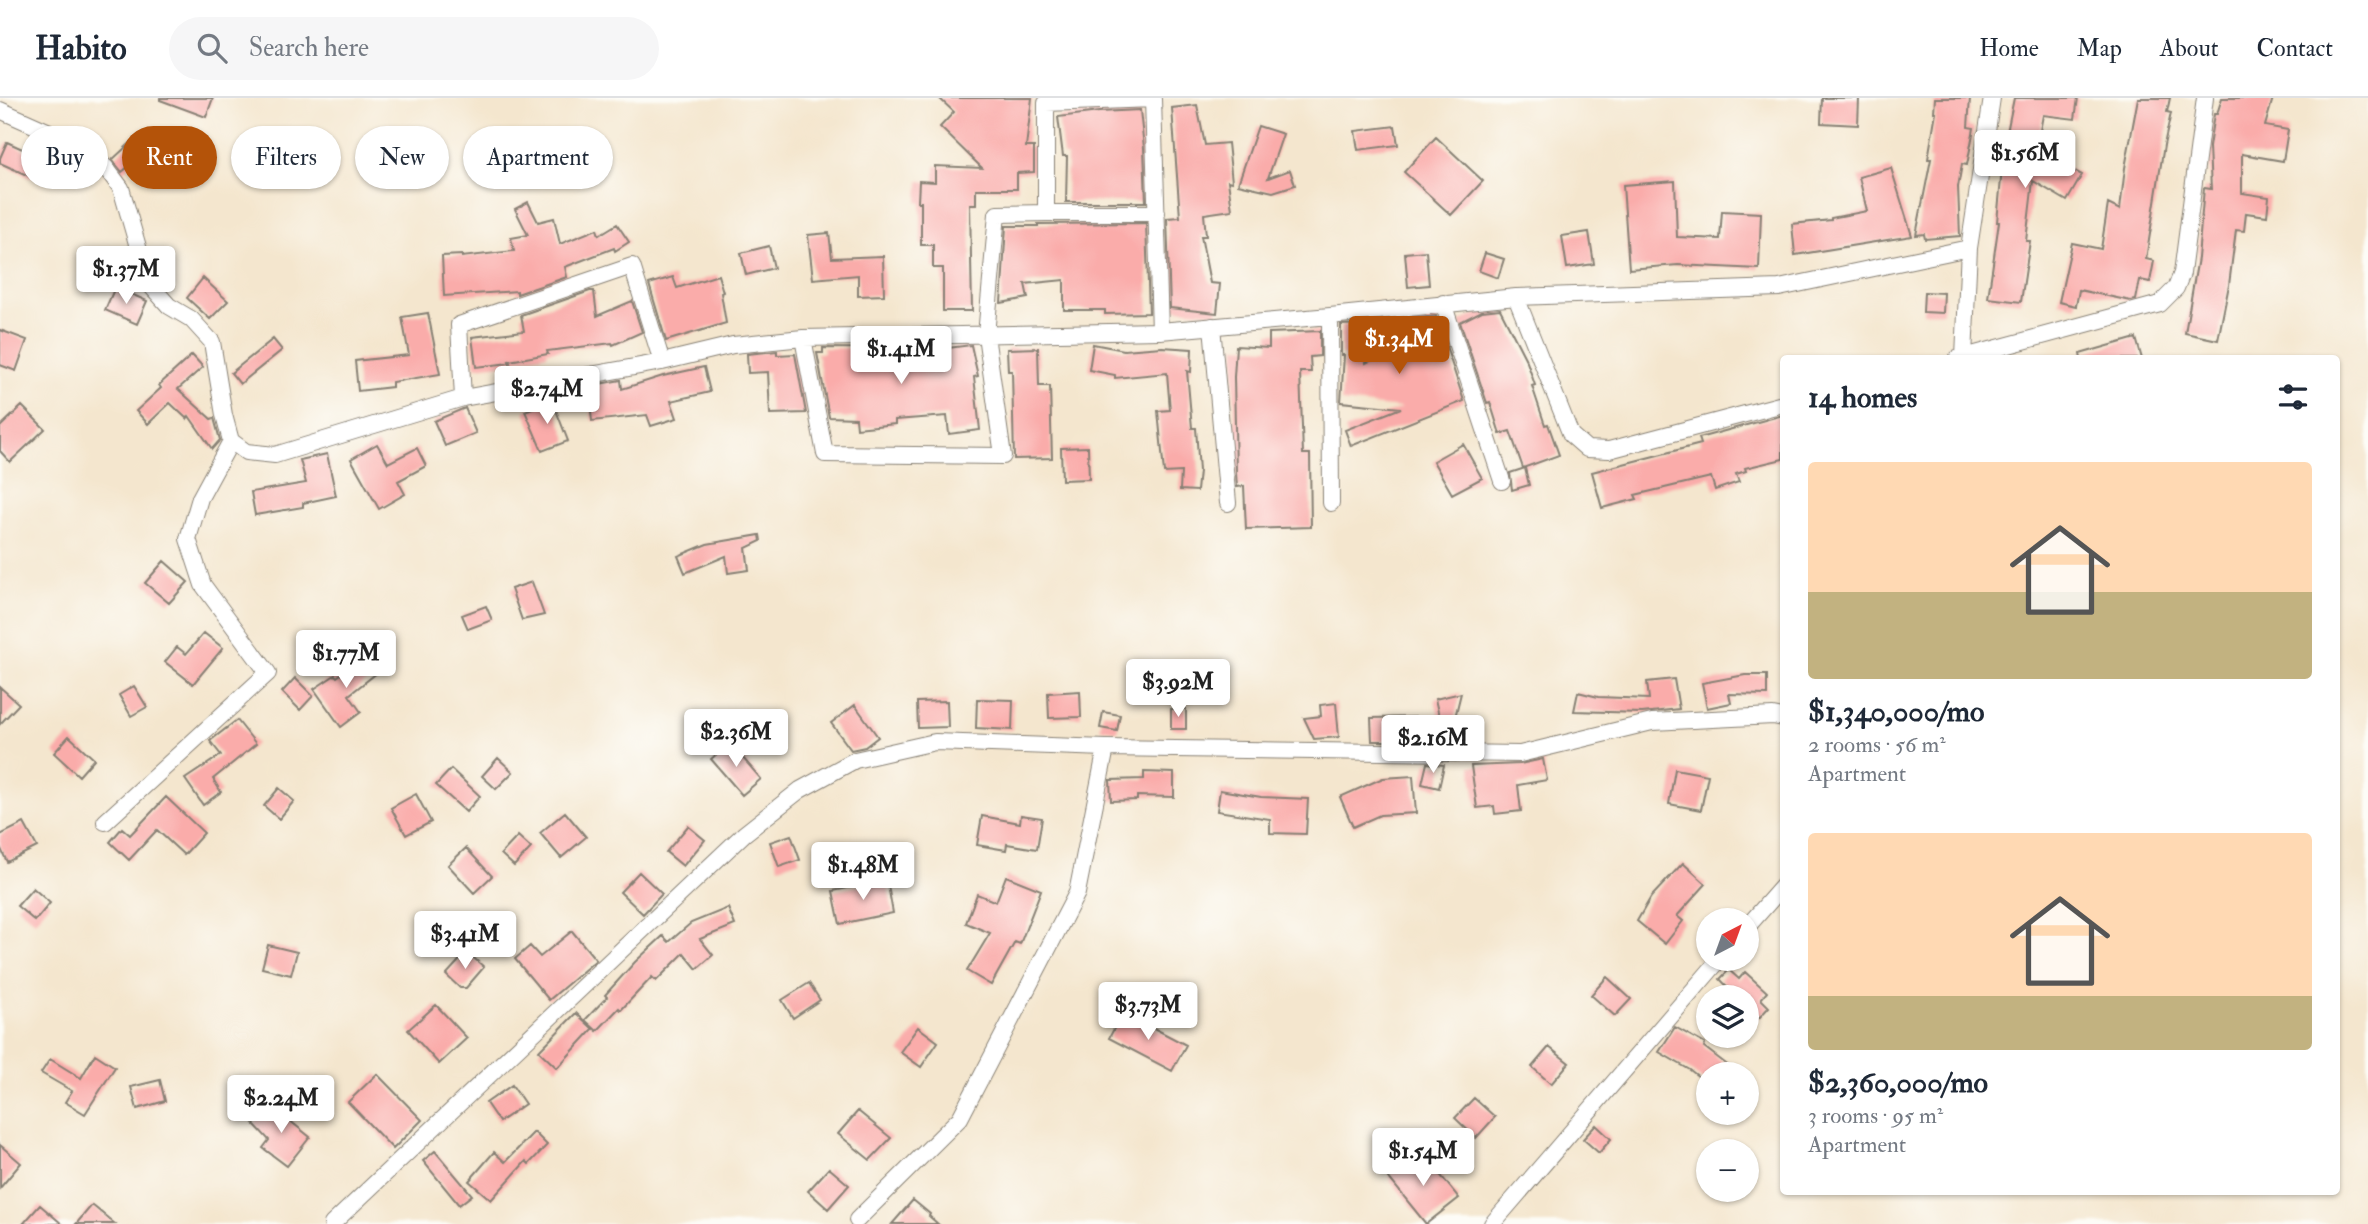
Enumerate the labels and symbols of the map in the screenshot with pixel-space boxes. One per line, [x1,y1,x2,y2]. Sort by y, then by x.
pin: $1.56M [1968,130,2082,190]
pin: $1.37M [69,246,183,306]
pin: $1.34M [1342,316,1456,376]
pin: $1.41M [844,327,958,386]
pin: $2.74M [490,366,604,426]
pin: $1.77M [289,630,403,690]
pin: $3.92M [1121,660,1235,719]
pin: $2.36M [679,710,793,769]
pin: $2.16M [1376,716,1490,775]
pin: $1.48M [806,842,920,902]
north arrow [1696,908,1759,971]
pin: $3.41M [408,912,522,971]
pin: $3.73M [1091,982,1205,1042]
pin: $2.24M [224,1076,338,1135]
pin: $1.54M [1366,1128,1480,1188]

